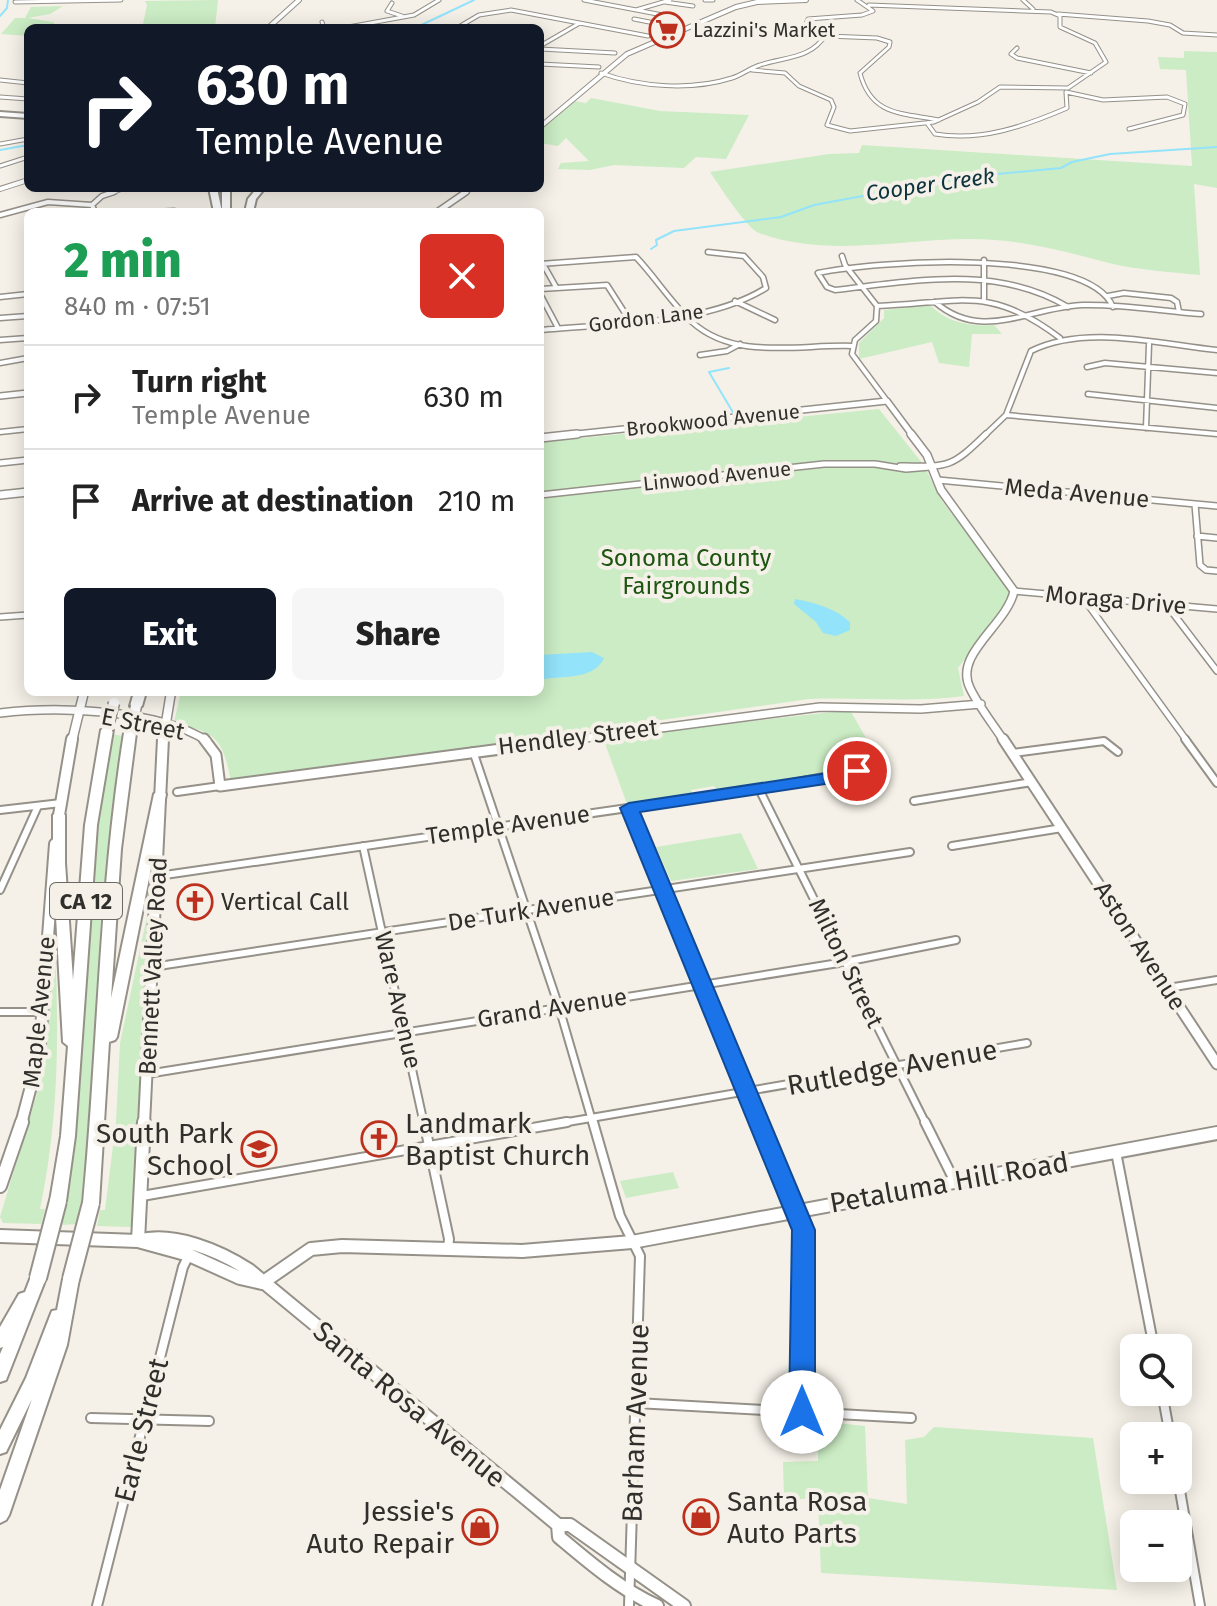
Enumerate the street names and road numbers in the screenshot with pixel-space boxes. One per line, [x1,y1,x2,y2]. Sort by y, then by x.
street label: Gordon Lane [587,299,705,337]
street label: Brookwood Avenue [625,399,801,441]
street label: Linwood Avenue [642,456,792,496]
street label: Meda Avenue [1003,473,1151,513]
street label: Moraga Drive [1044,580,1188,620]
street label: E Street [99,702,187,746]
street label: Hendley Street [496,713,660,761]
street label: Temple Avenue [424,800,592,850]
street label: Bennett Valley Road [133,856,173,1076]
street label: Aston Avenue [1088,877,1192,1015]
road number: CA 12 [50,883,122,919]
street label: De Turk Avenue [446,883,616,937]
street label: Milton Street [803,894,889,1033]
street label: Ware Avenue [369,929,427,1071]
street label: Maple Avenue [17,935,61,1089]
street label: Grand Avenue [475,982,629,1034]
street label: Rutledge Avenue [784,1033,1000,1102]
street label: Petaluma Hill Road [827,1145,1071,1220]
street label: Santa Rosa Avenue [307,1314,512,1494]
street label: Barham Avenue [616,1323,655,1523]
street label: Earle Street [108,1354,176,1506]

